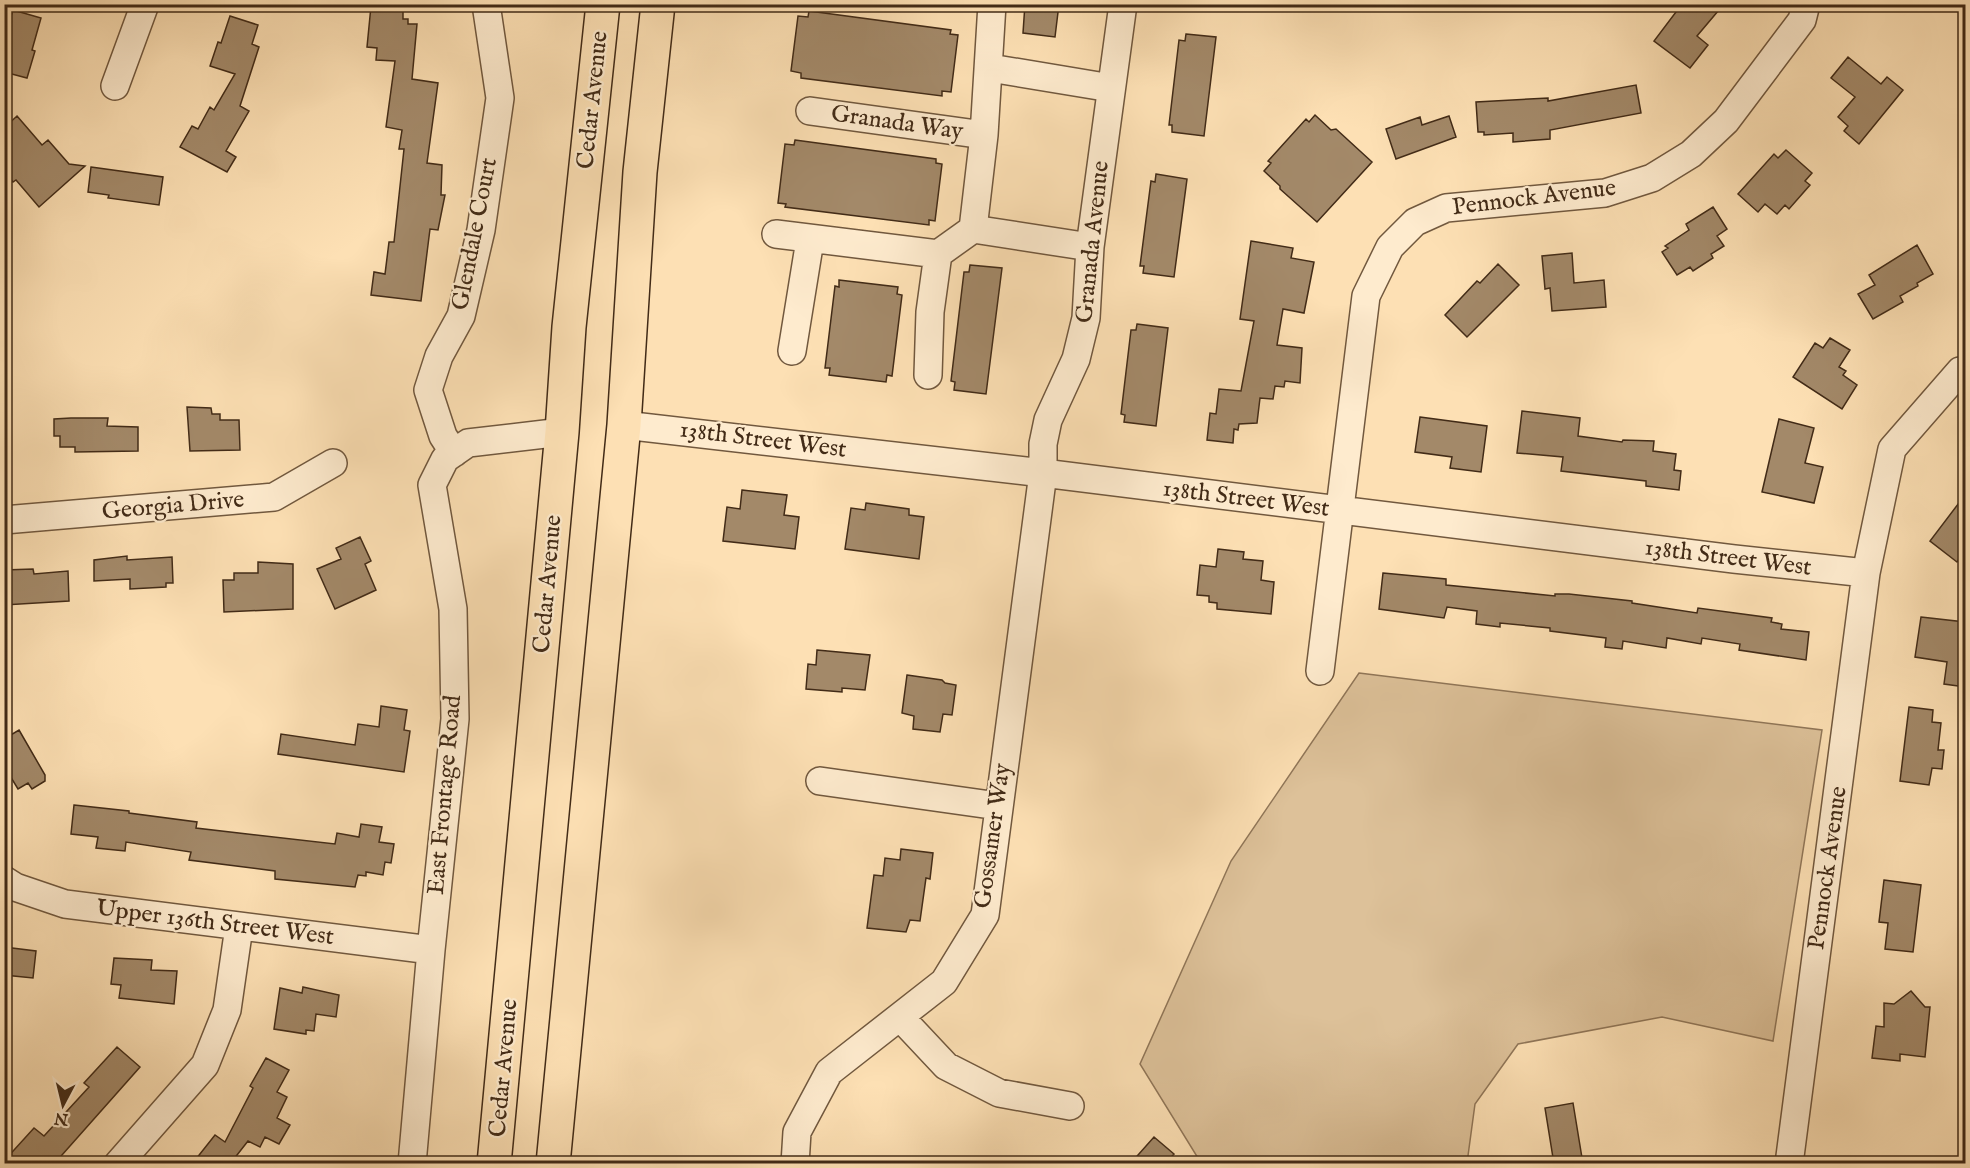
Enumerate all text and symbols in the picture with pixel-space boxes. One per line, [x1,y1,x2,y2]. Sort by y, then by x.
street label: Cedar Avenue [570,29,616,171]
street label: Granada Way [829,98,965,148]
street label: Glendale Court [445,155,505,313]
street label: Granada Avenue [1069,159,1117,325]
street label: Pennock Avenue [1450,173,1618,223]
street label: 138th Street West [678,414,848,466]
street label: 138th Street West [1161,473,1331,525]
street label: Georgia Drive [101,484,245,528]
street label: Cedar Avenue [527,514,569,654]
street label: 138th Street West [1643,532,1813,584]
street label: East Frontage Road [421,694,469,896]
street label: Gossamer Way [967,761,1019,911]
street label: Pennock Avenue [1801,784,1855,952]
street label: Upper 136th Street West [94,893,336,953]
street label: Cedar Avenue [483,998,525,1138]
north arrow [33,1075,93,1135]
text: N [53,1107,70,1129]

